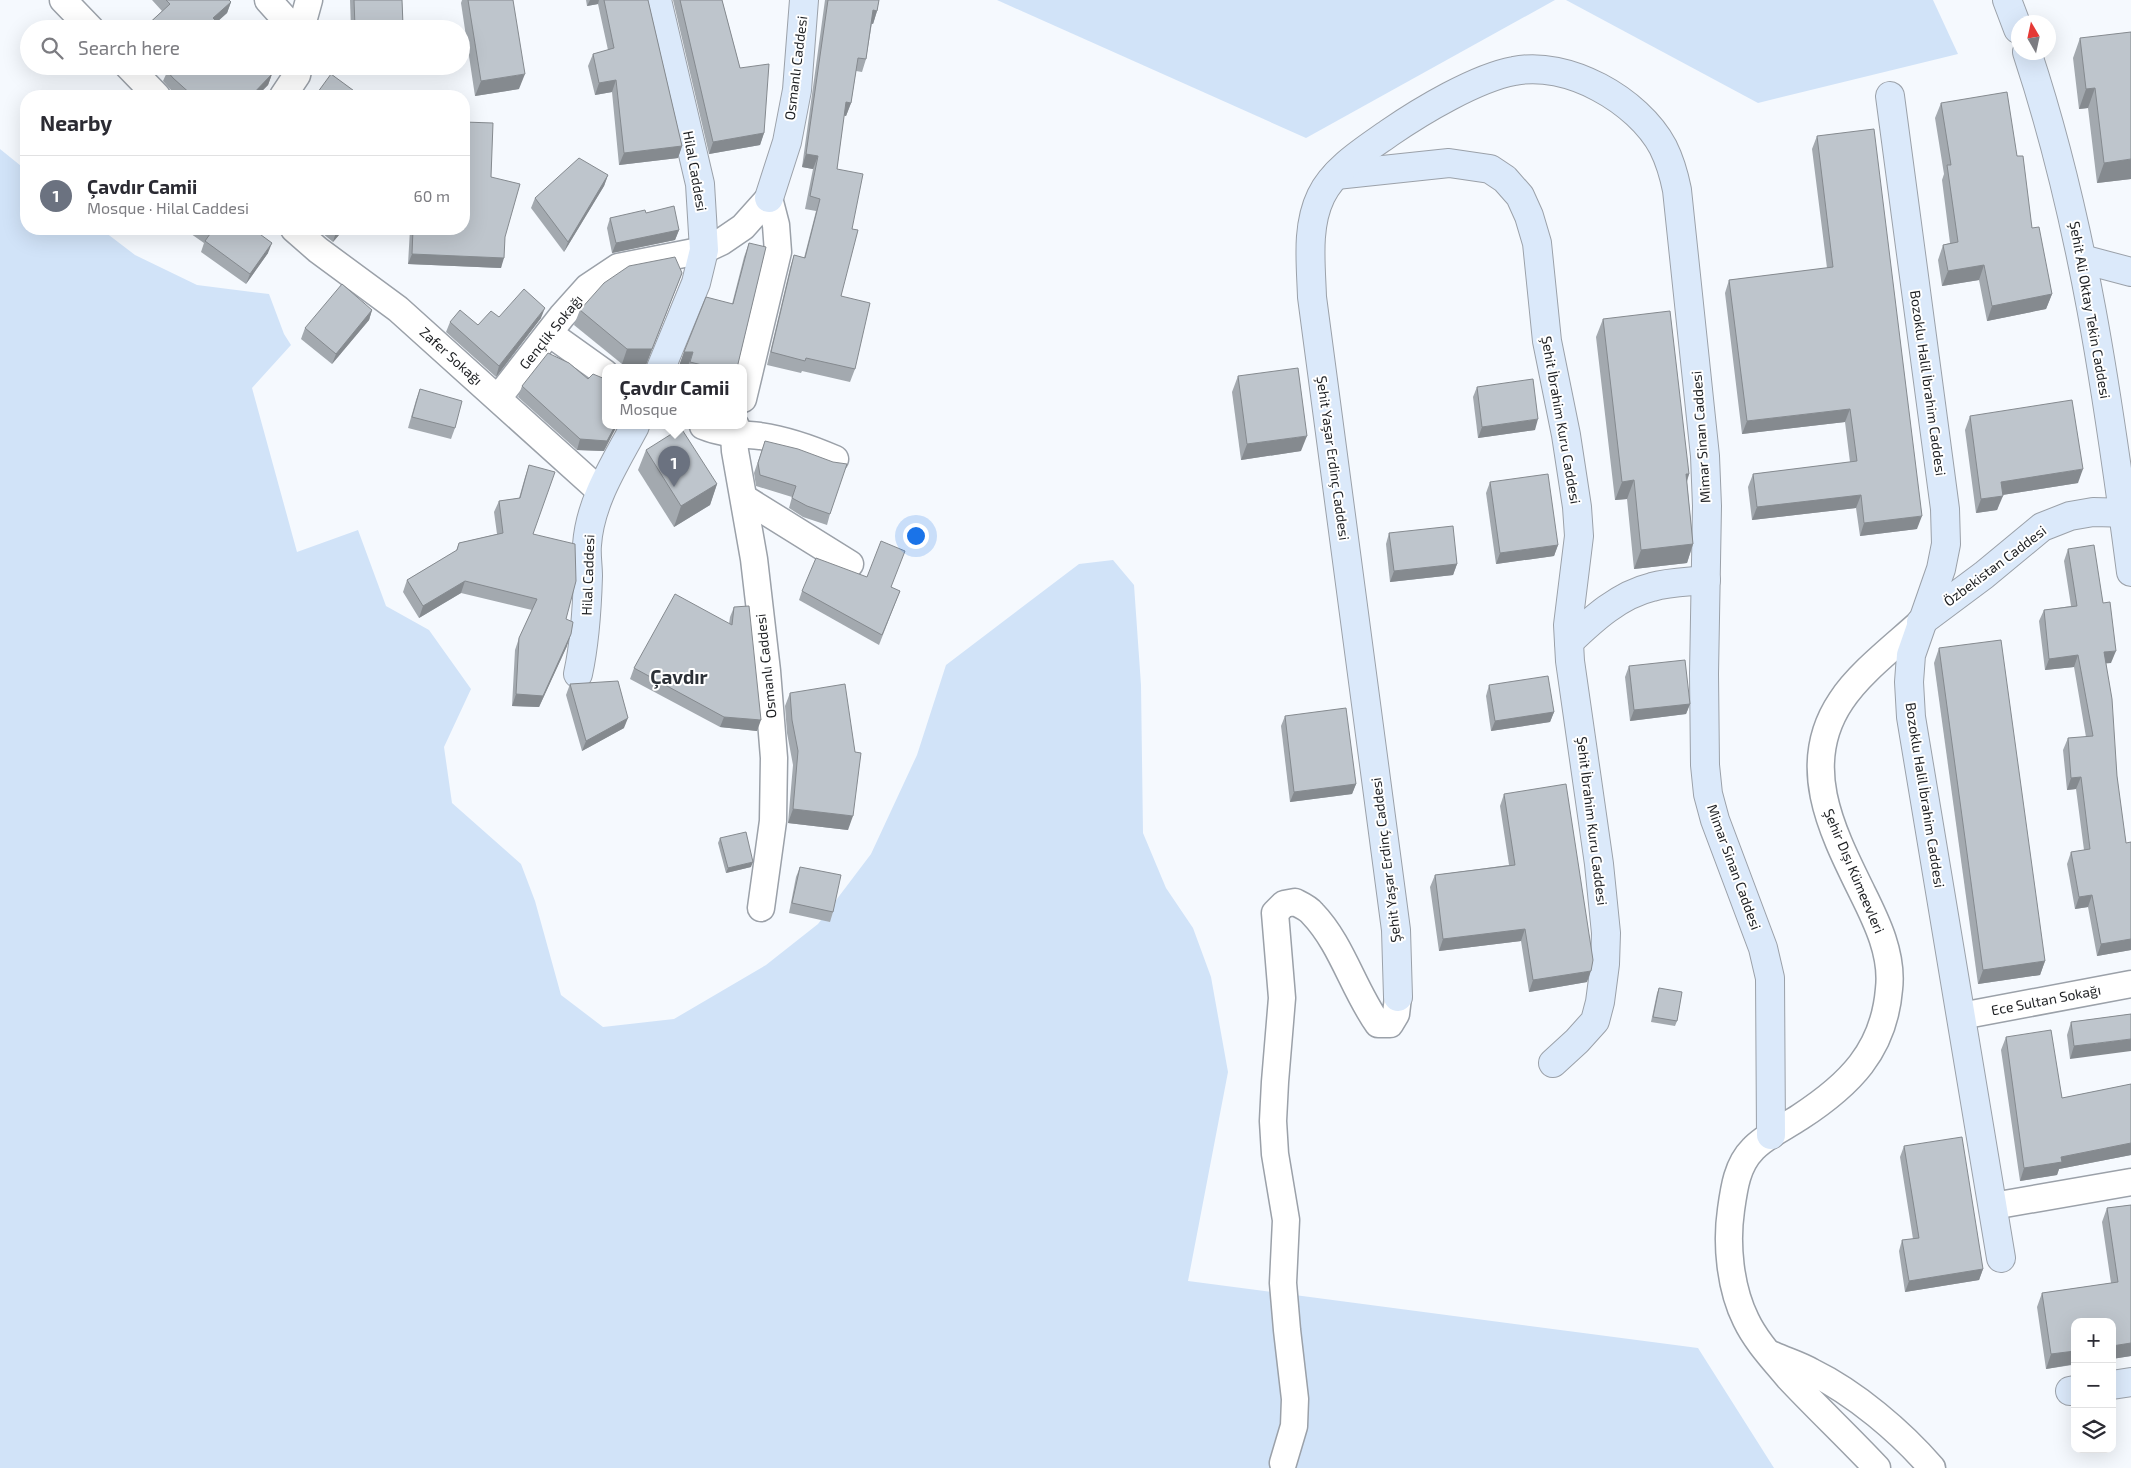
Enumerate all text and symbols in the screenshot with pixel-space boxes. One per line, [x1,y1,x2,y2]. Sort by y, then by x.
street label: Osmanlı Caddesi [781,15,810,121]
north arrow [2011,15,2056,60]
search box [20,20,470,75]
icon: search [38,34,66,62]
text: Search here [78,36,180,59]
text: Nearby [40,110,112,135]
street label: Hilal Caddesi [680,129,711,212]
text: Çavdır Camii [87,175,197,198]
text: 1 [53,186,59,205]
text: 60 m [414,186,450,205]
text: Mosque · Hilal Caddesi [87,198,249,217]
street label: Şehit Ali Oktay Tekin Caddesi [2066,220,2114,400]
street label: Bozoklu Halil İbrahim Caddesi [1907,289,1950,477]
street label: Gençlik Sokağı [515,291,587,373]
street label: Zafer Sokağı [416,323,486,388]
street label: Şehit İbrahim Kuru Caddesi [1537,335,1585,505]
popup [602,364,747,429]
street label: Mimar Sinan Caddesi [1687,370,1714,504]
street label: Şehit Yaşar Erdinç Caddesi [1313,375,1353,541]
text: Çavdır Camii [619,376,730,399]
text: Mosque [619,399,677,418]
pin: 1 [658,446,690,487]
street label: Özbekistan Caddesi [1940,522,2049,610]
your location [903,523,929,549]
street label: Hilal Caddesi [578,534,597,616]
street label: Osmanlı Caddesi [752,613,779,719]
district label: Çavdır [650,665,708,689]
street label: Bozoklu Halil İbrahim Caddesi [1902,701,1949,889]
street label: Şehit İbrahim Kuru Caddesi [1573,735,1611,907]
street label: Şehit Yaşar Erdinç Caddesi [1367,777,1405,943]
street label: Mimar Sinan Caddesi [1704,802,1765,932]
street label: Şehir Dışı Kümeevleri [1820,806,1888,936]
street label: Ece Sultan Sokağı [1990,981,2102,1018]
map controls [2071,1318,2116,1453]
button: + [2071,1318,2116,1363]
button: − [2071,1363,2116,1408]
button: layers [2071,1408,2116,1453]

